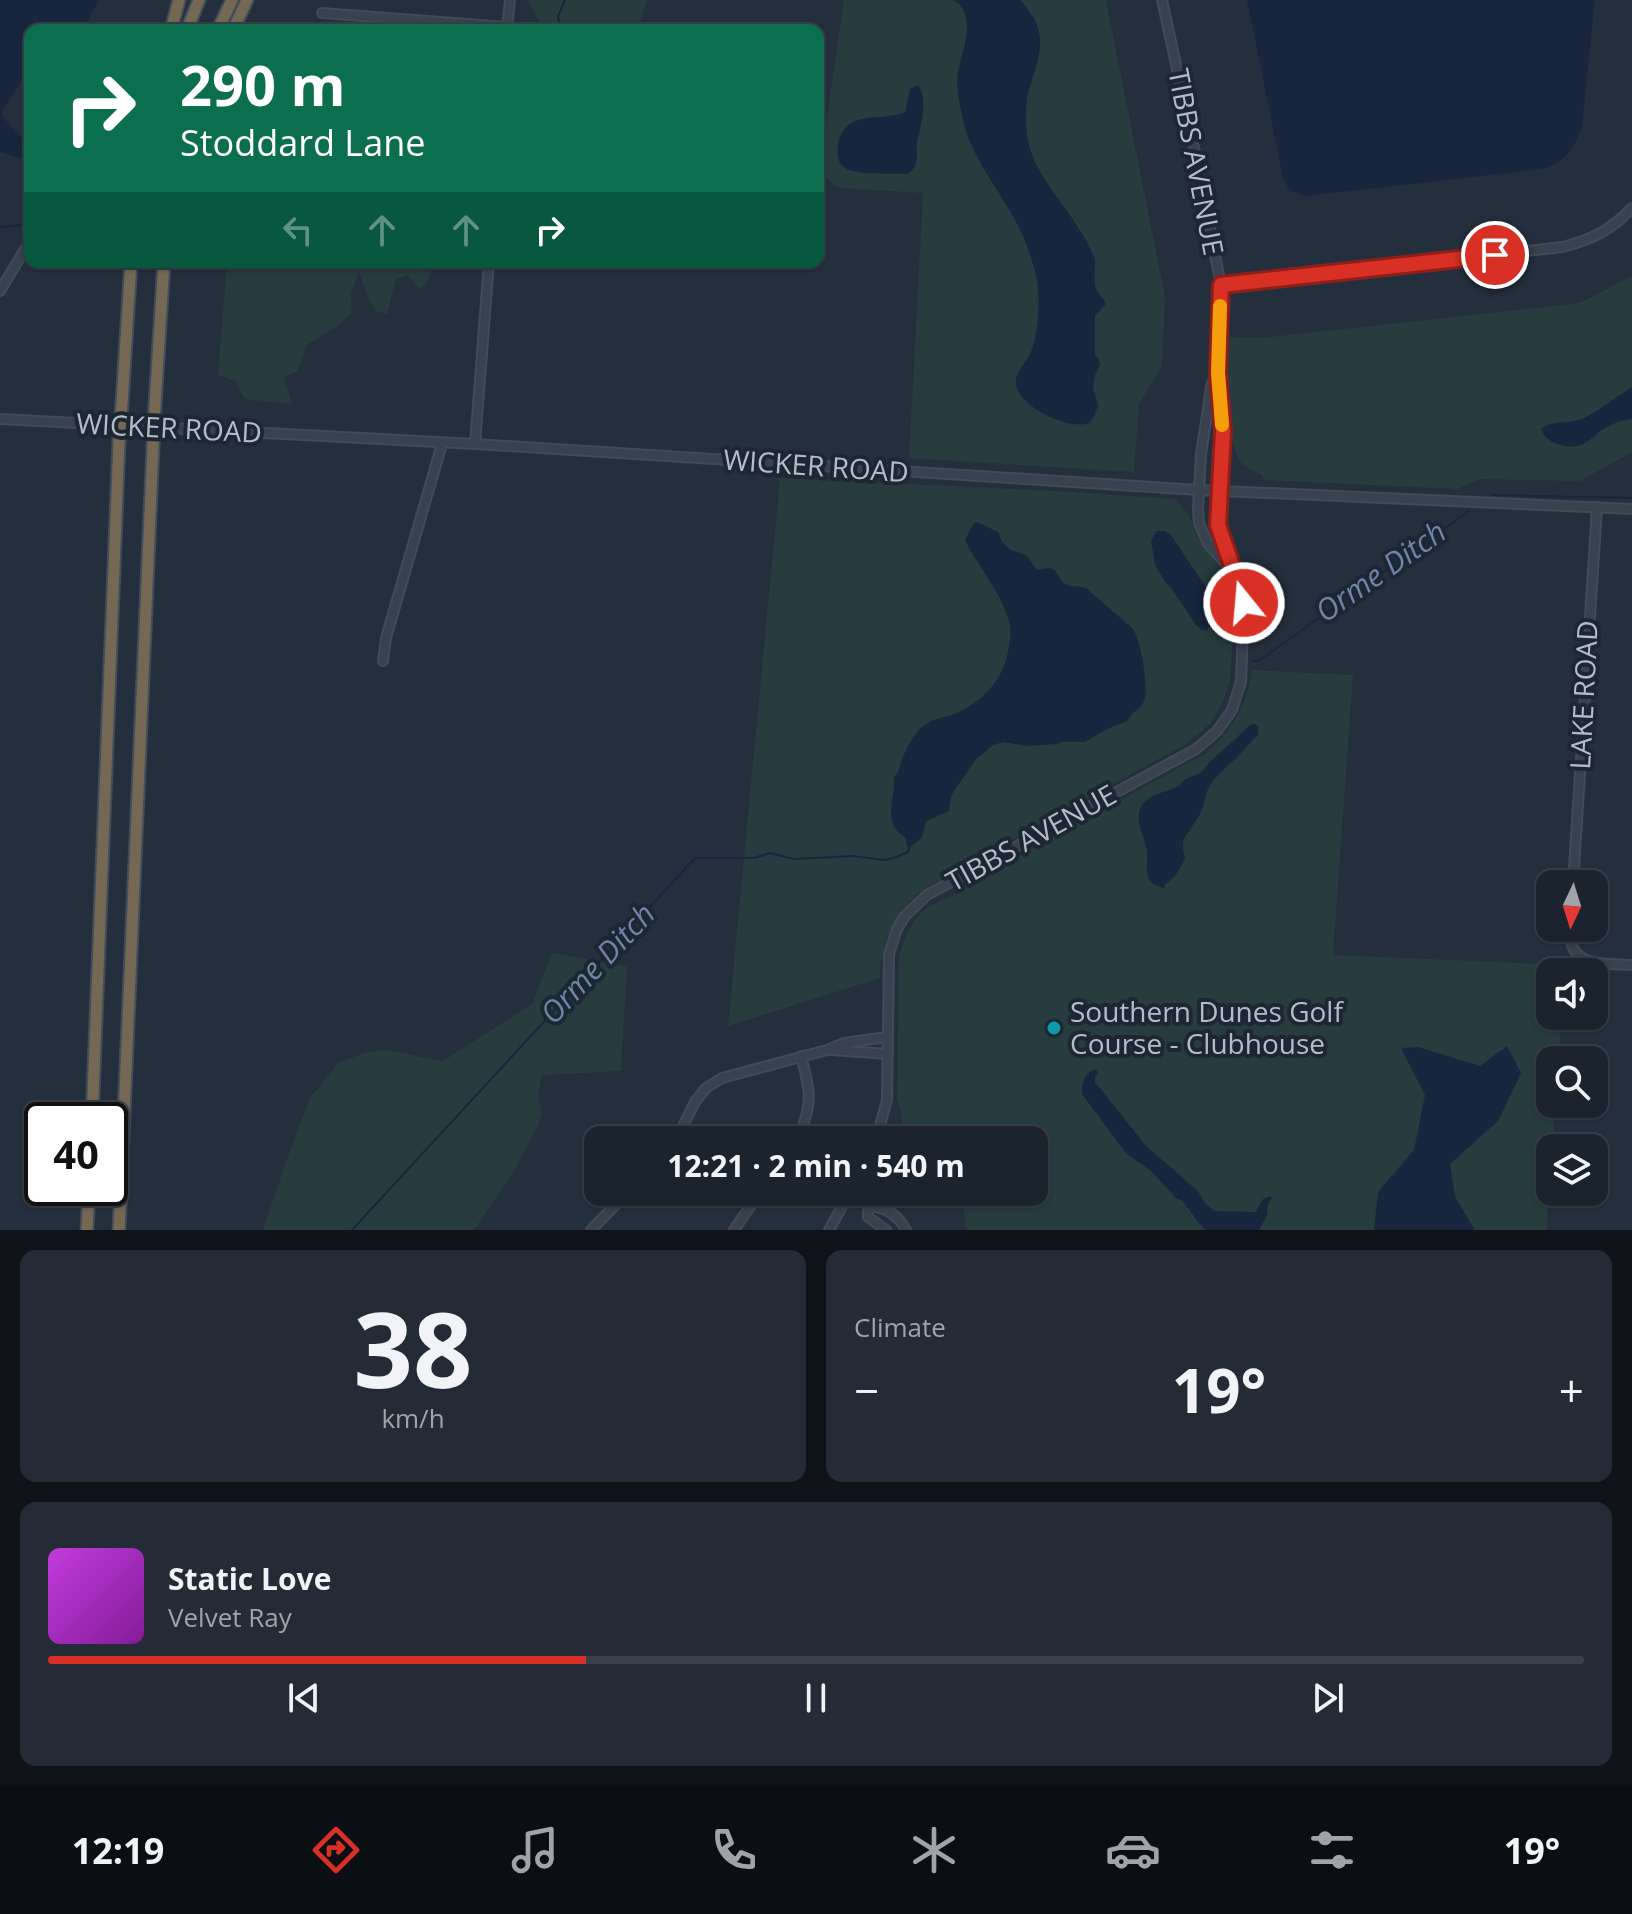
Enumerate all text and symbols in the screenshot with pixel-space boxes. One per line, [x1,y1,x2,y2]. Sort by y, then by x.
text: 290 m [180,46,346,122]
icon: right [48,56,152,160]
street label: TIBBS AVENUE [1160,65,1234,258]
text: Stoddard Lane [180,118,425,167]
icon: left [276,208,320,252]
icon: ahead [360,208,404,252]
icon: ahead [444,208,488,252]
icon: right [528,208,572,252]
pin [1461,221,1529,289]
icon: arrive [1473,233,1517,277]
street label: WICKER ROAD [75,403,263,451]
street label: WICKER ROAD [722,440,910,490]
water label: Orme Ditch [1307,511,1454,631]
position arrow [1202,561,1286,645]
street label: LAKE ROAD [1560,619,1606,771]
street label: TIBBS AVENUE [939,775,1122,900]
north arrow [1536,870,1608,942]
map controls [1536,870,1608,1206]
water label: Orme Ditch [531,894,663,1032]
button: sound [1536,958,1608,1030]
place label: Southern Dunes Golf Course - Clubhouse [1070,992,1344,1062]
marker: Southern Dunes Golf Course - Clubhouse [1045,1019,1063,1037]
button: search [1536,1046,1608,1118]
speed limit sign: 40 [24,1102,128,1206]
button: layers [1536,1134,1608,1206]
text: 12:21 · 2 min · 540 m [667,1145,965,1186]
text: 38 [354,1277,472,1418]
text: Climate [854,1309,946,1345]
text: 19° [1172,1349,1266,1431]
text: − [854,1360,879,1420]
text: + [1559,1360,1584,1420]
text: km/h [381,1400,445,1436]
text: Static Love [168,1558,331,1599]
text: Velvet Ray [168,1599,292,1635]
icon: previous [282,1676,326,1720]
icon: pause [794,1676,838,1720]
icon: next [1306,1676,1350,1720]
icon: directions [308,1822,364,1878]
icon: music [507,1822,563,1878]
icon: phone [706,1822,762,1878]
icon: climate [906,1822,962,1878]
icon: car [1105,1822,1161,1878]
icon: filters [1304,1822,1360,1878]
text: 12:19 [72,1826,164,1875]
text: 19° [1504,1826,1560,1875]

